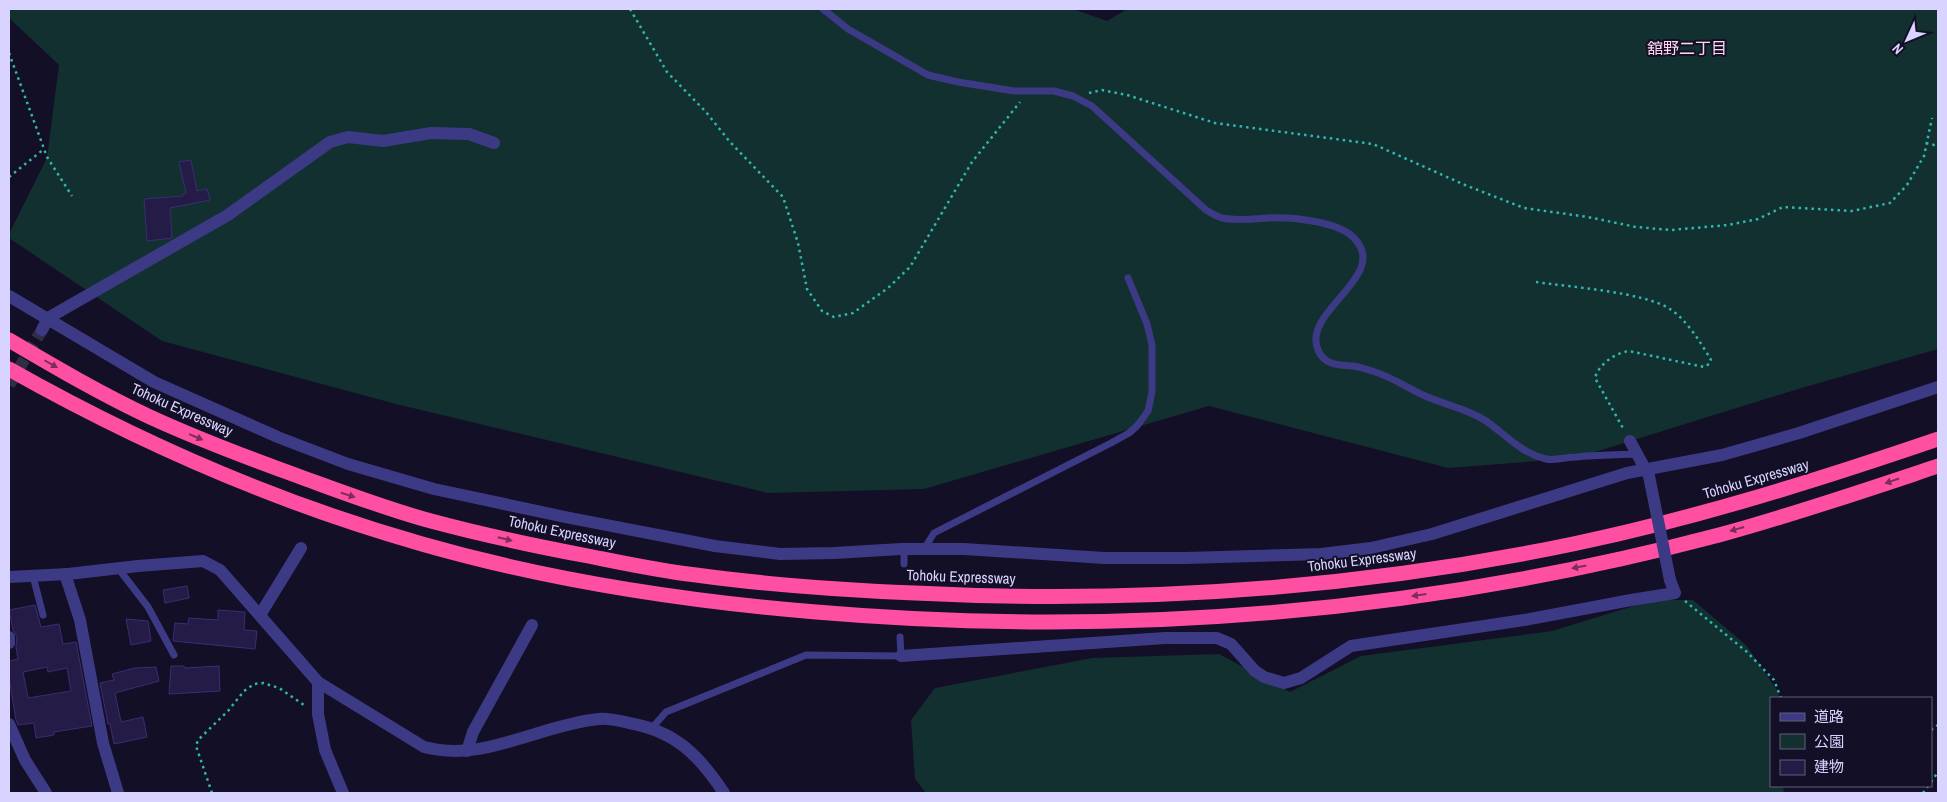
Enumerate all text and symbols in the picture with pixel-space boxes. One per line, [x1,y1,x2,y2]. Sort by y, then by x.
north arrow [1882,15,1932,65]
district label: 舘野二丁目 [1647,37,1727,59]
text: N [1888,40,1907,58]
one-way arrow [44,360,58,369]
street label: Tohoku Expressway [128,378,237,442]
one-way arrow [189,433,204,441]
street label: Tohoku Expressway [1700,453,1812,504]
one-way arrow [1884,478,1899,486]
one-way arrow [341,491,356,499]
street label: Tohoku Expressway [506,510,619,553]
one-way arrow [1729,526,1744,534]
one-way arrow [497,535,512,543]
street label: Tohoku Expressway [1306,542,1418,577]
one-way arrow [1571,563,1586,571]
street label: Tohoku Expressway [906,564,1017,589]
one-way arrow [1410,591,1426,599]
legend [1770,697,1932,787]
text: 道路 [1814,706,1844,727]
text: 公園 [1814,731,1844,752]
text: 建物 [1814,756,1844,777]

